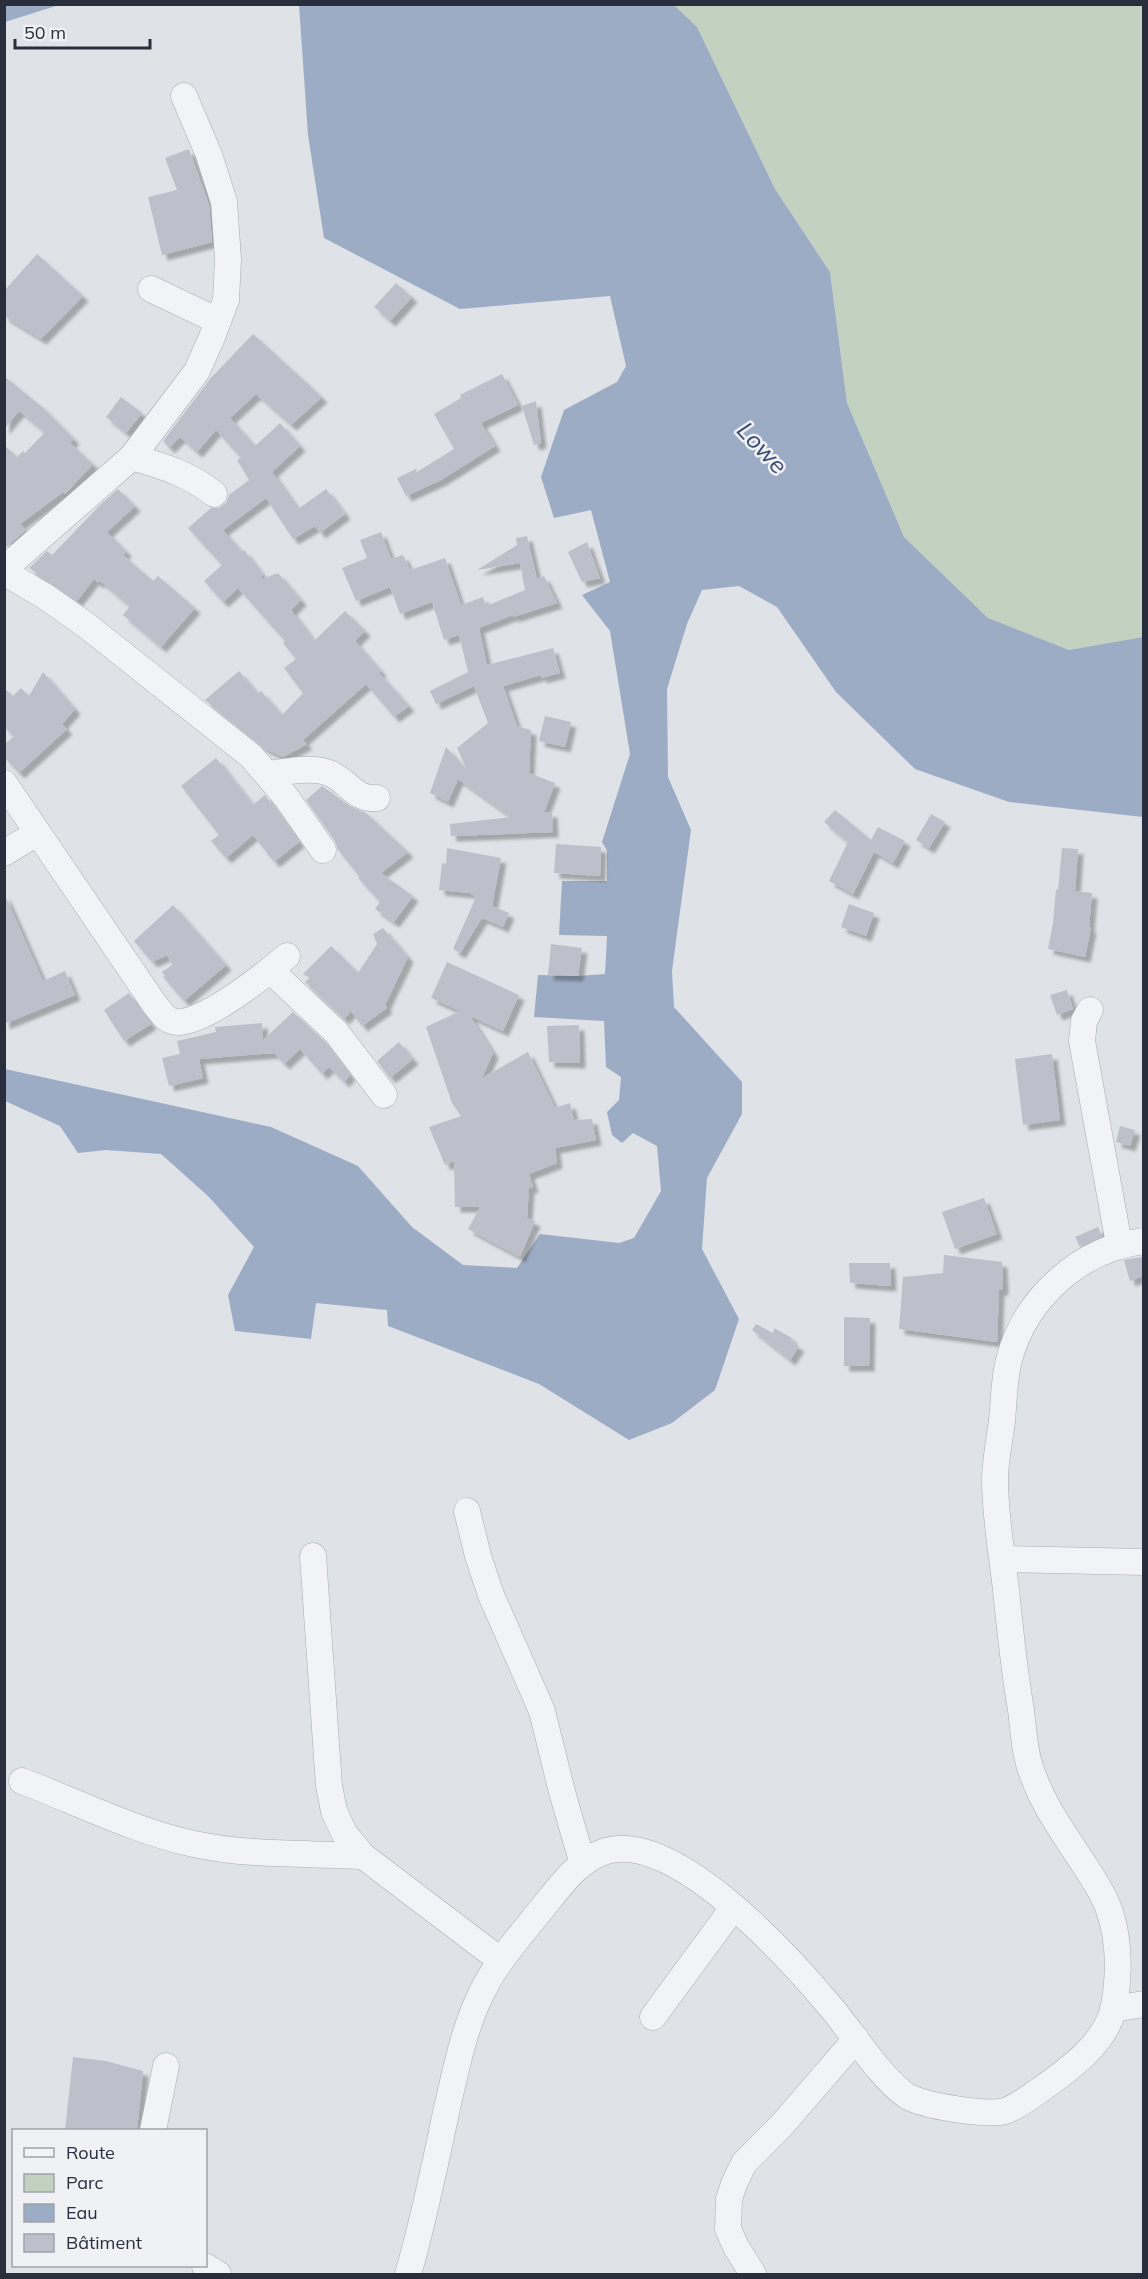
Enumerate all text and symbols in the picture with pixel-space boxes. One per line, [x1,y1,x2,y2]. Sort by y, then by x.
scale bar [15,12,150,50]
text: 50 m [24,21,66,44]
water label: Lowe [731,415,794,480]
legend [12,2129,207,2267]
text: Route [66,2141,115,2164]
text: Parc [66,2171,104,2194]
text: Eau [66,2201,98,2224]
text: Bâtiment [66,2231,142,2254]

